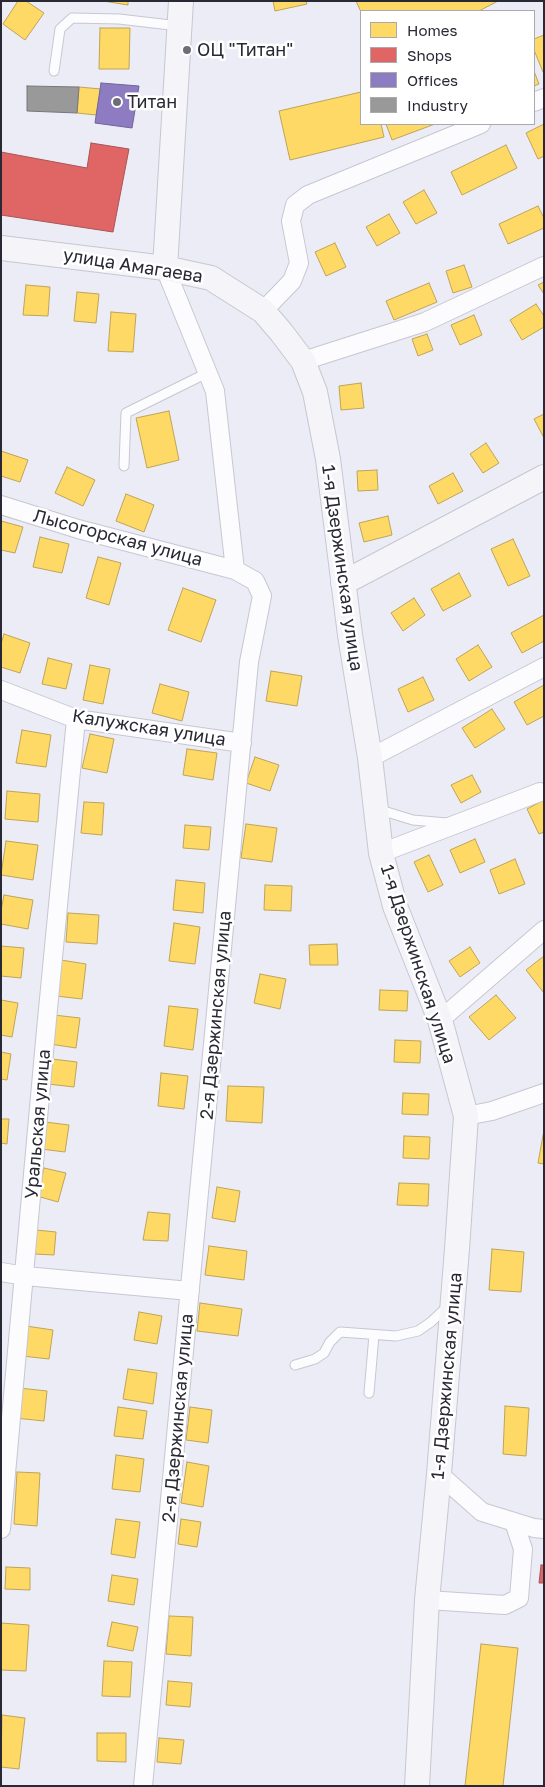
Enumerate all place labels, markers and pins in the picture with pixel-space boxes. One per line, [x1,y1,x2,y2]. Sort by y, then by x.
place label: ОЦ "Титан" [197,39,293,61]
marker: ОЦ "Титан" [181,44,193,56]
place label: Титан [127,91,177,113]
marker: Титан [111,96,123,108]

